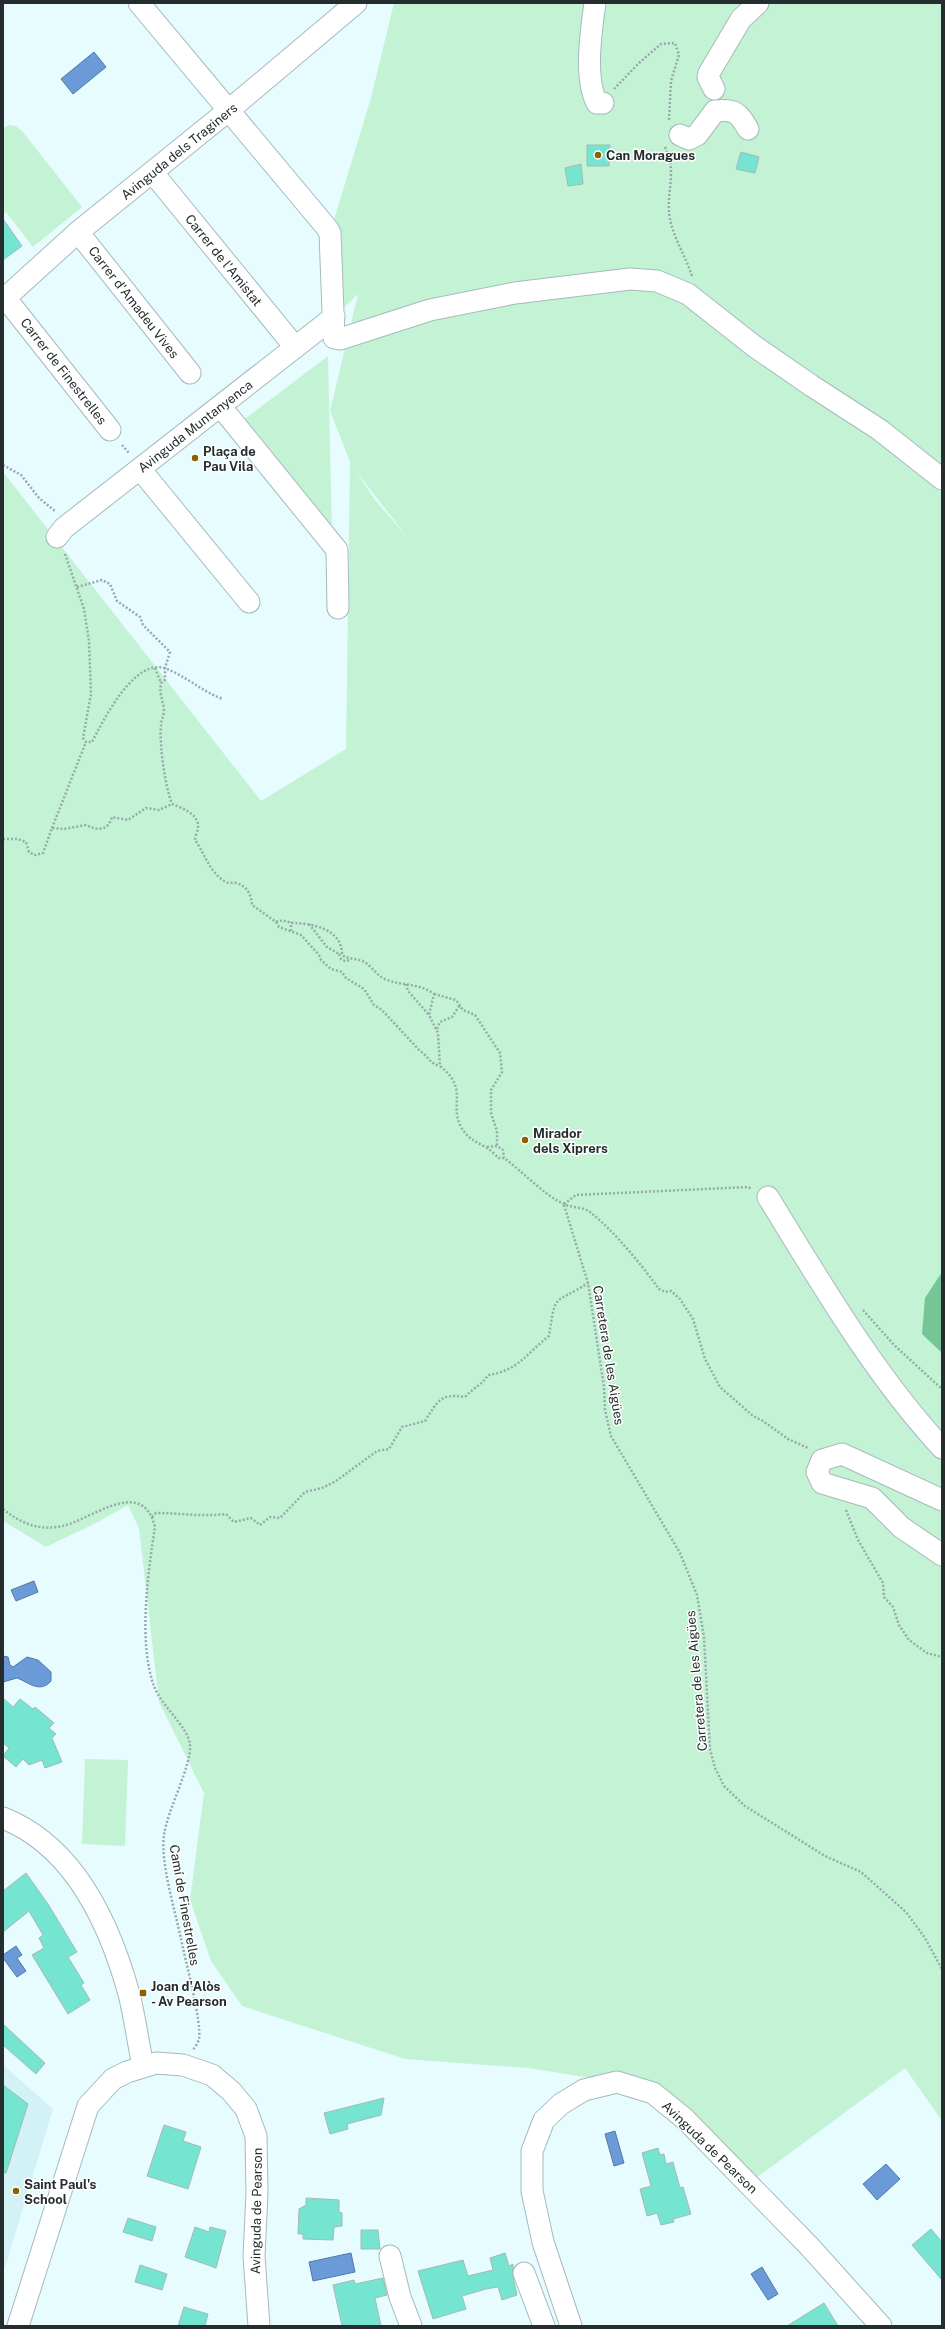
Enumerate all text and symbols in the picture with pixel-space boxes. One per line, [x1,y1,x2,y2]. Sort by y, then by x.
street label: Avinguda dels Traginers [118,100,240,203]
place label: Can Moragues [606,148,695,163]
marker: Can Moragues [593,150,603,160]
street label: Carrer de l'Amistat [182,212,265,309]
street label: Carrer d'Amadeu Vives [85,243,182,361]
street label: Carrer de Finestrelles [17,315,110,427]
street label: Avinguda Muntanyenca [135,377,256,476]
place label: Plaça de Pau Vila [203,444,256,474]
marker: Plaça de Pau Vila [190,453,200,463]
place label: Mirador dels Xiprers [533,1126,608,1156]
marker: Mirador dels Xiprers [520,1135,530,1145]
street label: Carretera de les Aigües [590,1284,627,1426]
street label: Carretera de les Aigües [683,1610,710,1752]
street label: Camí de Finestrelles [166,1843,203,1967]
place label: Joan d'Alòs - Av Pearson [151,1979,227,2009]
marker: Joan d'Alòs - Av Pearson [138,1988,148,1998]
street label: Avinguda de Pearson [659,2098,760,2197]
street label: Avinguda de Pearson [248,2148,265,2274]
place label: Saint Paul's School [24,2177,96,2207]
marker: Saint Paul's School [11,2186,21,2196]

